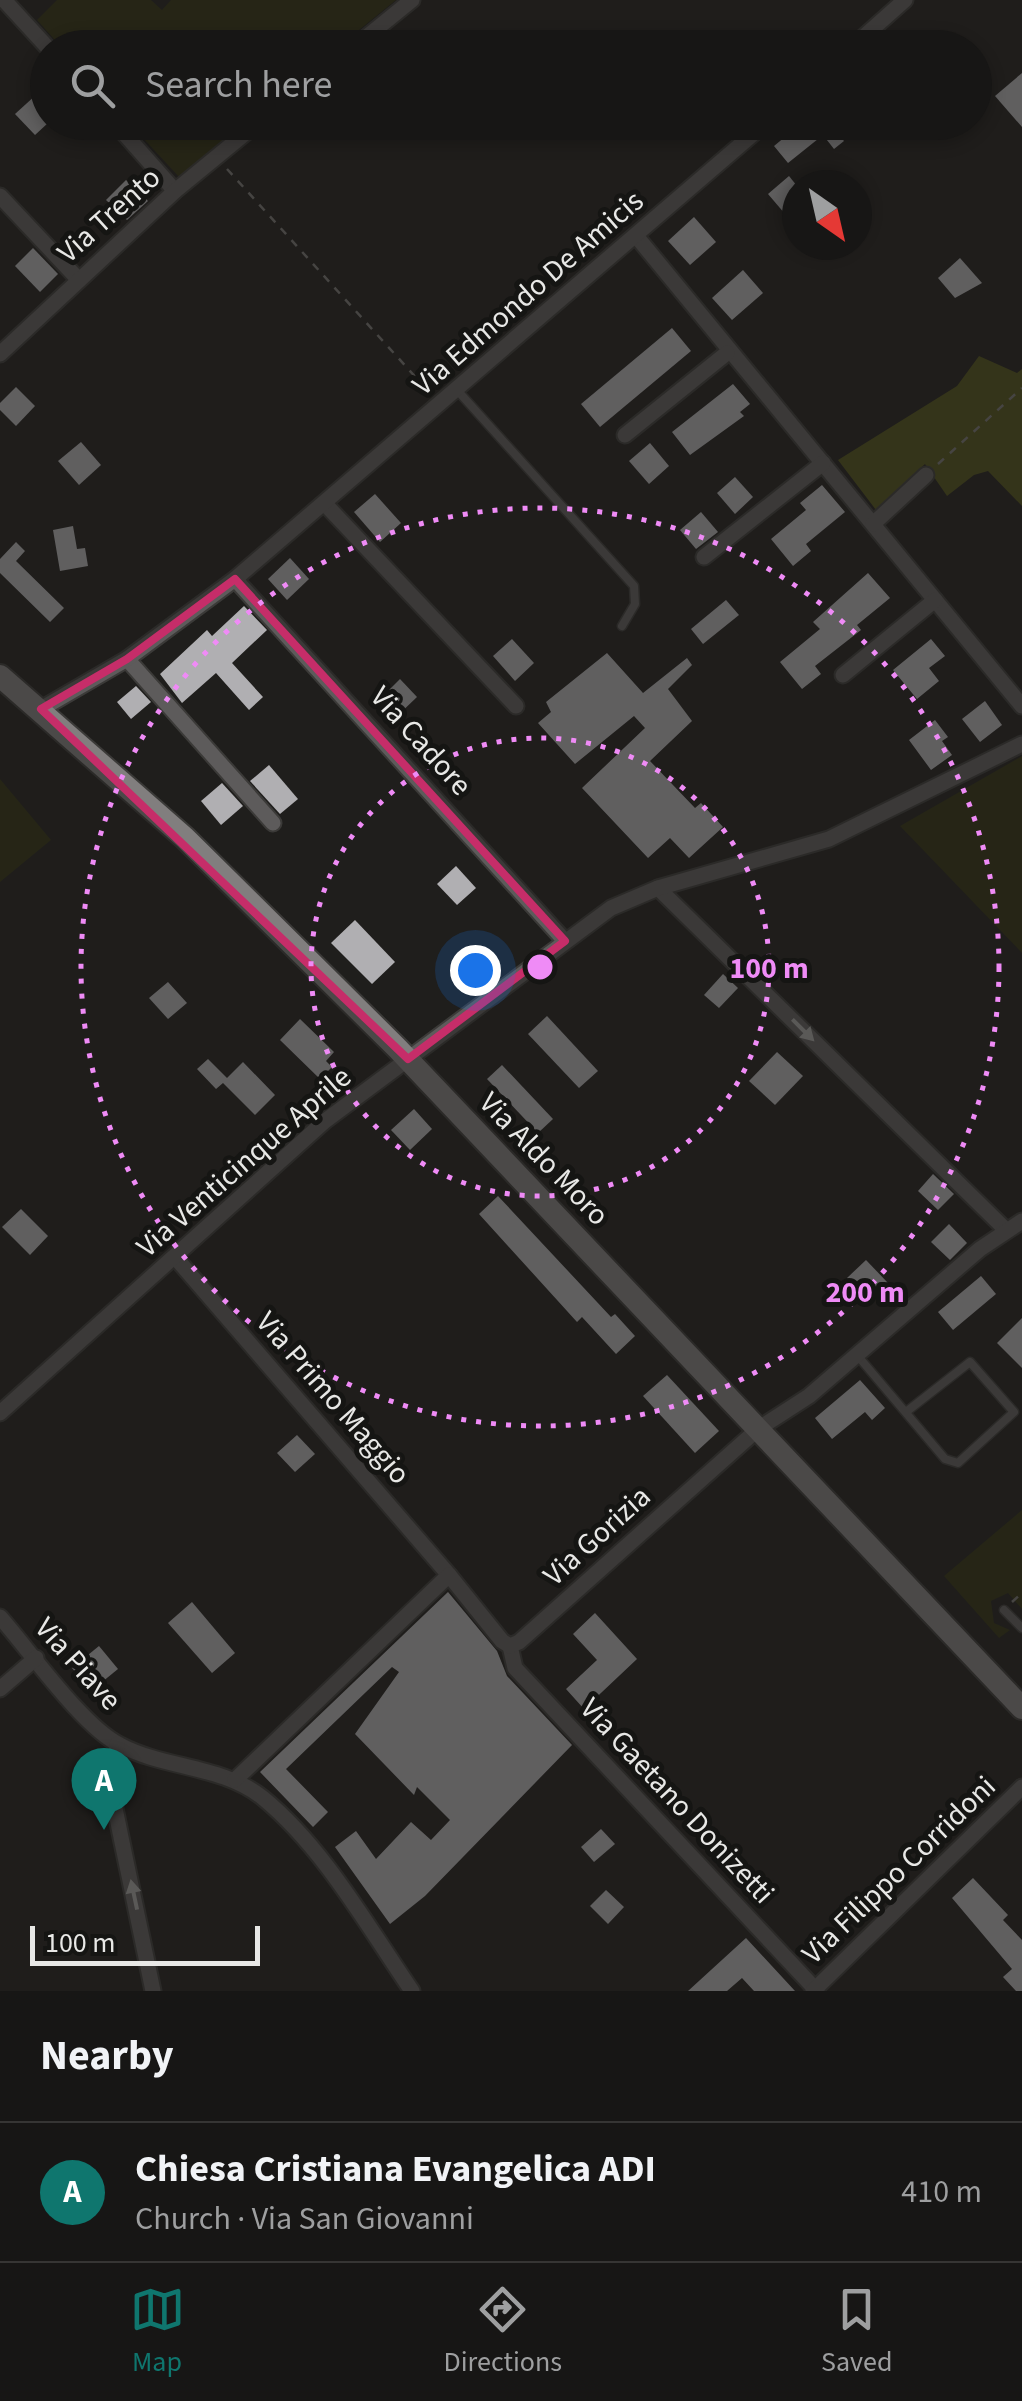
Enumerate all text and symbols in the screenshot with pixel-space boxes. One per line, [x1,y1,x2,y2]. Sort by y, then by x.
search box [30,30,992,140]
icon: search [65,58,120,113]
text: Search here [145,58,332,112]
street label: Via Trento [48,157,170,273]
north arrow [782,170,872,260]
street label: Via Edmondo De Amicis [403,180,653,406]
street label: Via Cadore [360,677,482,805]
your location [450,945,501,996]
text: 100 m [729,947,809,990]
centre of rings [522,949,558,985]
one-way arrow [790,1018,814,1041]
street label: Via Venticinque Aprile [127,1056,361,1268]
street label: Via Aldo Moro [469,1082,619,1236]
text: 200 m [825,1271,905,1314]
street label: Via Primo Maggio [246,1302,420,1494]
street label: Via Gorizia [534,1476,660,1596]
street label: Via Piave [24,1608,132,1720]
street label: Via Gaetano Donizetti [570,1688,784,1914]
pin: A [72,1748,136,1830]
street label: Via Filippo Corridoni [792,1766,1006,1974]
one-way arrow [126,1879,141,1910]
scale bar [30,1921,260,1966]
text: 100 m [45,1923,116,1963]
text: Nearby [40,2026,174,2086]
text: Chiesa Cristiana Evangelica ADI [135,2142,656,2196]
text: A [63,2169,82,2215]
text: 410 m [901,2169,982,2215]
text: Church · Via San Giovanni [135,2196,474,2242]
tab: Map [130,2282,185,2382]
tab: Directions [444,2282,562,2382]
tab: Saved [821,2282,892,2382]

